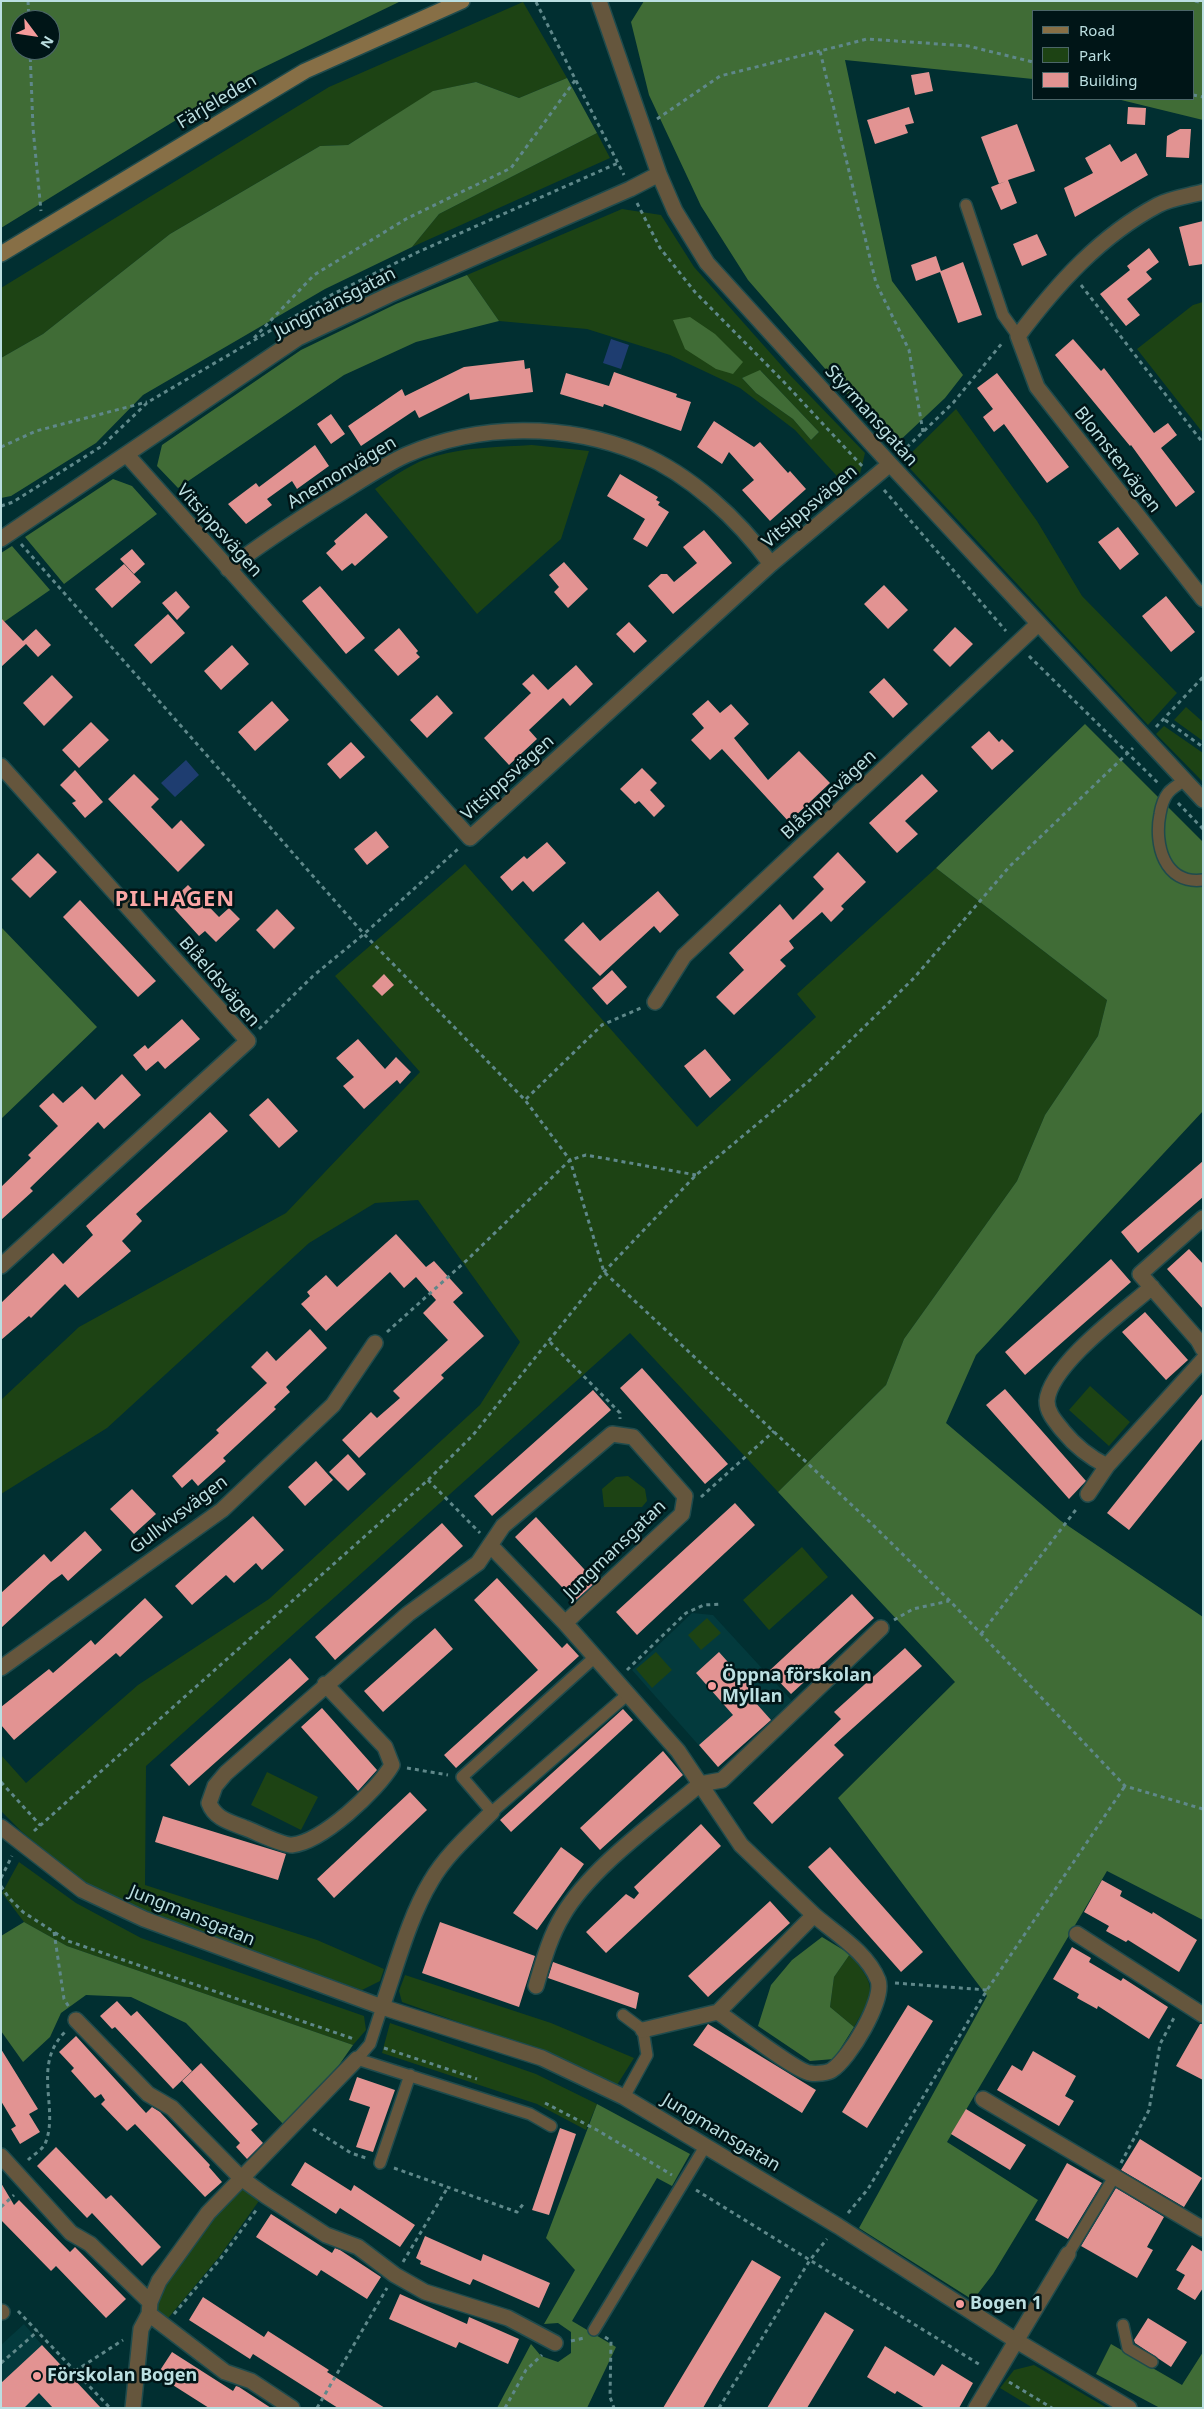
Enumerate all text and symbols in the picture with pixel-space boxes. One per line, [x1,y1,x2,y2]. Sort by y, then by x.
north arrow [10,10,60,60]
legend [1032,10,1194,100]
text: Road [1079,20,1115,40]
text: N [36,33,59,52]
text: Park [1079,45,1111,65]
street label: Färjeleden [173,70,261,134]
text: Building [1079,70,1137,90]
street label: Jungmansgatan [270,263,400,343]
street label: Styrmansgatan [820,361,922,471]
street label: Blomstervägen [1069,403,1165,517]
street label: Anemonvägen [284,432,400,514]
street label: Vitsippsvägen [758,461,862,553]
street label: Vitsippsvägen [172,480,266,582]
street label: Vitsippsvägen [457,731,559,825]
street label: Blåsippsvägen [777,745,881,845]
district label: PILHAGEN [114,887,236,913]
street label: Blåeldsvägen [174,932,264,1032]
street label: Gullvivsvägen [126,1471,232,1559]
street label: Jungmansgatan [559,1496,671,1604]
place label: Öppna förskolan Myllan [722,1665,872,1708]
marker: Öppna förskolan Myllan [706,1680,718,1692]
street label: Jungmansgatan [126,1881,258,1951]
street label: Jungmansgatan [658,2089,784,2177]
place label: Bogen 1 [970,2293,1042,2315]
marker: Bogen 1 [954,2298,966,2310]
place label: Förskolan Bogen [47,2365,197,2387]
marker: Förskolan Bogen [31,2370,43,2382]

